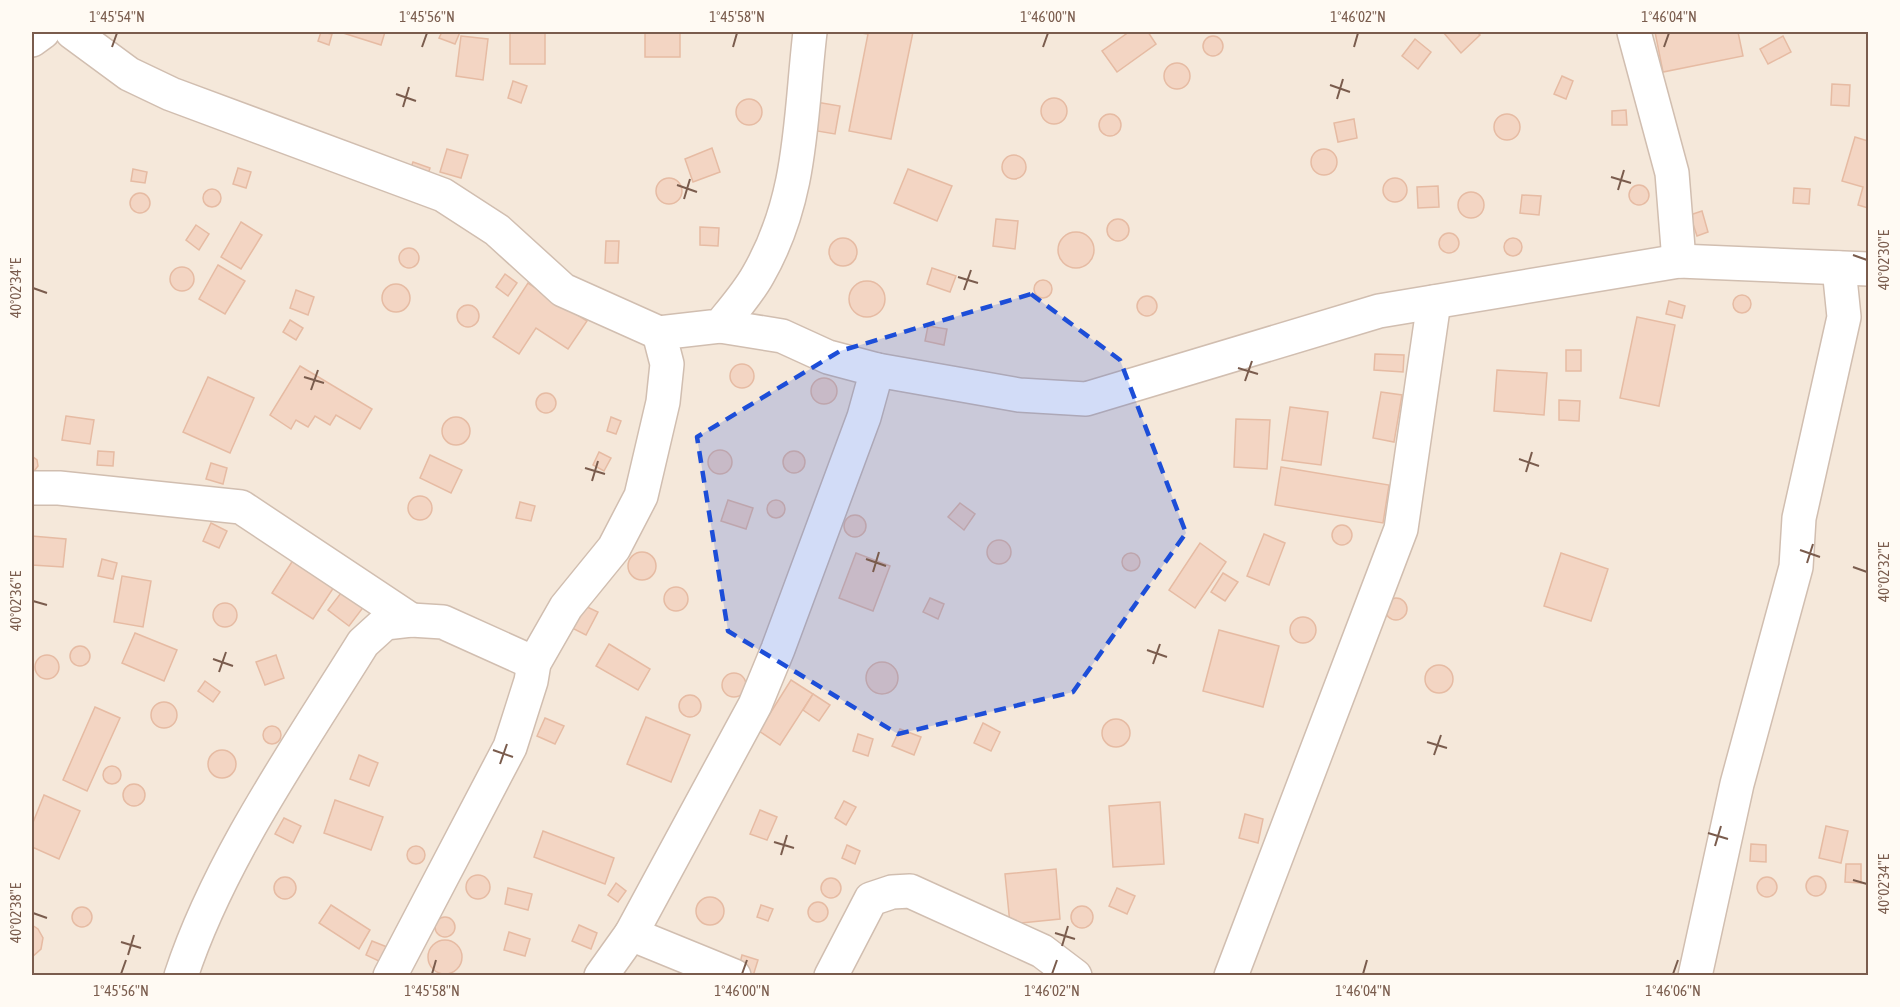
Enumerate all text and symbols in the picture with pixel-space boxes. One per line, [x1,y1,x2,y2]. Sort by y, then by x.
text: 1°45'54"N [89,8,145,25]
text: 1°45'56"N [399,8,455,25]
text: 1°45'58"N [709,8,765,25]
text: 1°46'00"N [1020,8,1076,25]
text: 1°46'02"N [1330,8,1386,25]
text: 1°46'04"N [1641,8,1697,25]
text: 40°02'30"E [1875,229,1892,290]
text: 40°02'34"E [7,257,24,318]
text: 40°02'32"E [1875,541,1892,602]
text: 40°02'36"E [7,570,24,631]
text: 40°02'34"E [1875,853,1892,914]
text: 40°02'38"E [7,882,24,943]
text: 1°45'56"N [93,982,149,999]
text: 1°45'58"N [404,982,460,999]
text: 1°46'00"N [714,982,770,999]
text: 1°46'02"N [1024,982,1080,999]
text: 1°46'04"N [1335,982,1391,999]
text: 1°46'06"N [1645,982,1701,999]

